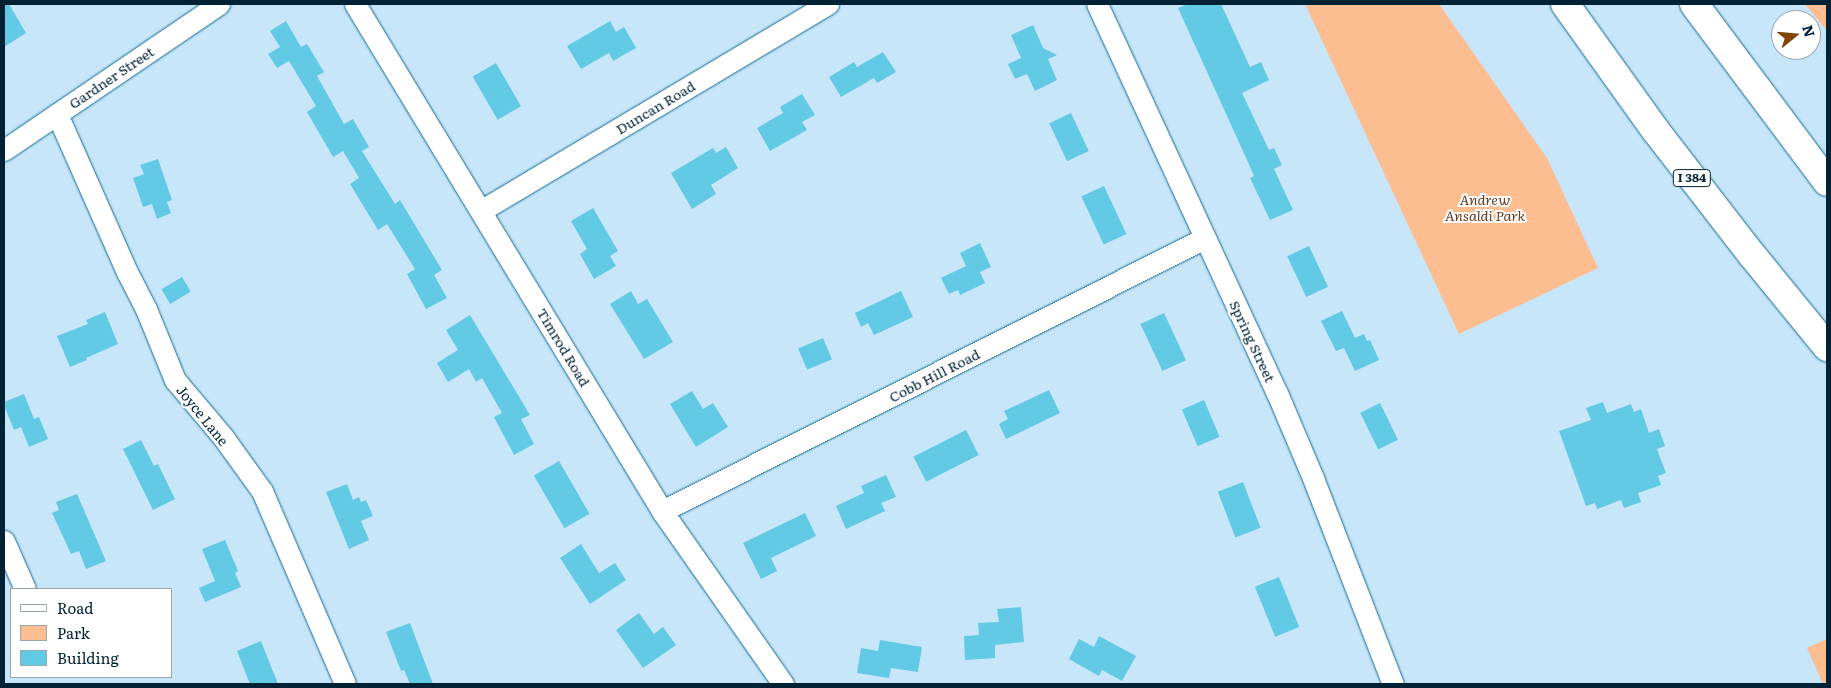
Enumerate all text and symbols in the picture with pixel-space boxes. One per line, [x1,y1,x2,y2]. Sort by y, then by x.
north arrow [1771,10,1821,60]
text: N [1798,22,1821,39]
street label: Gardner Street [65,42,157,112]
street label: Duncan Road [612,77,698,137]
road number: I 384 [1672,168,1712,188]
park label: Andrew Ansaldi Park [1445,191,1525,223]
street label: Spring Street [1227,298,1279,384]
street label: Timrod Road [534,305,594,389]
street label: Cobb Hill Road [886,345,982,405]
street label: Joyce Lane [174,381,232,449]
legend [10,588,172,678]
text: Road [57,596,93,619]
text: Park [57,621,90,644]
text: Building [57,646,119,669]

